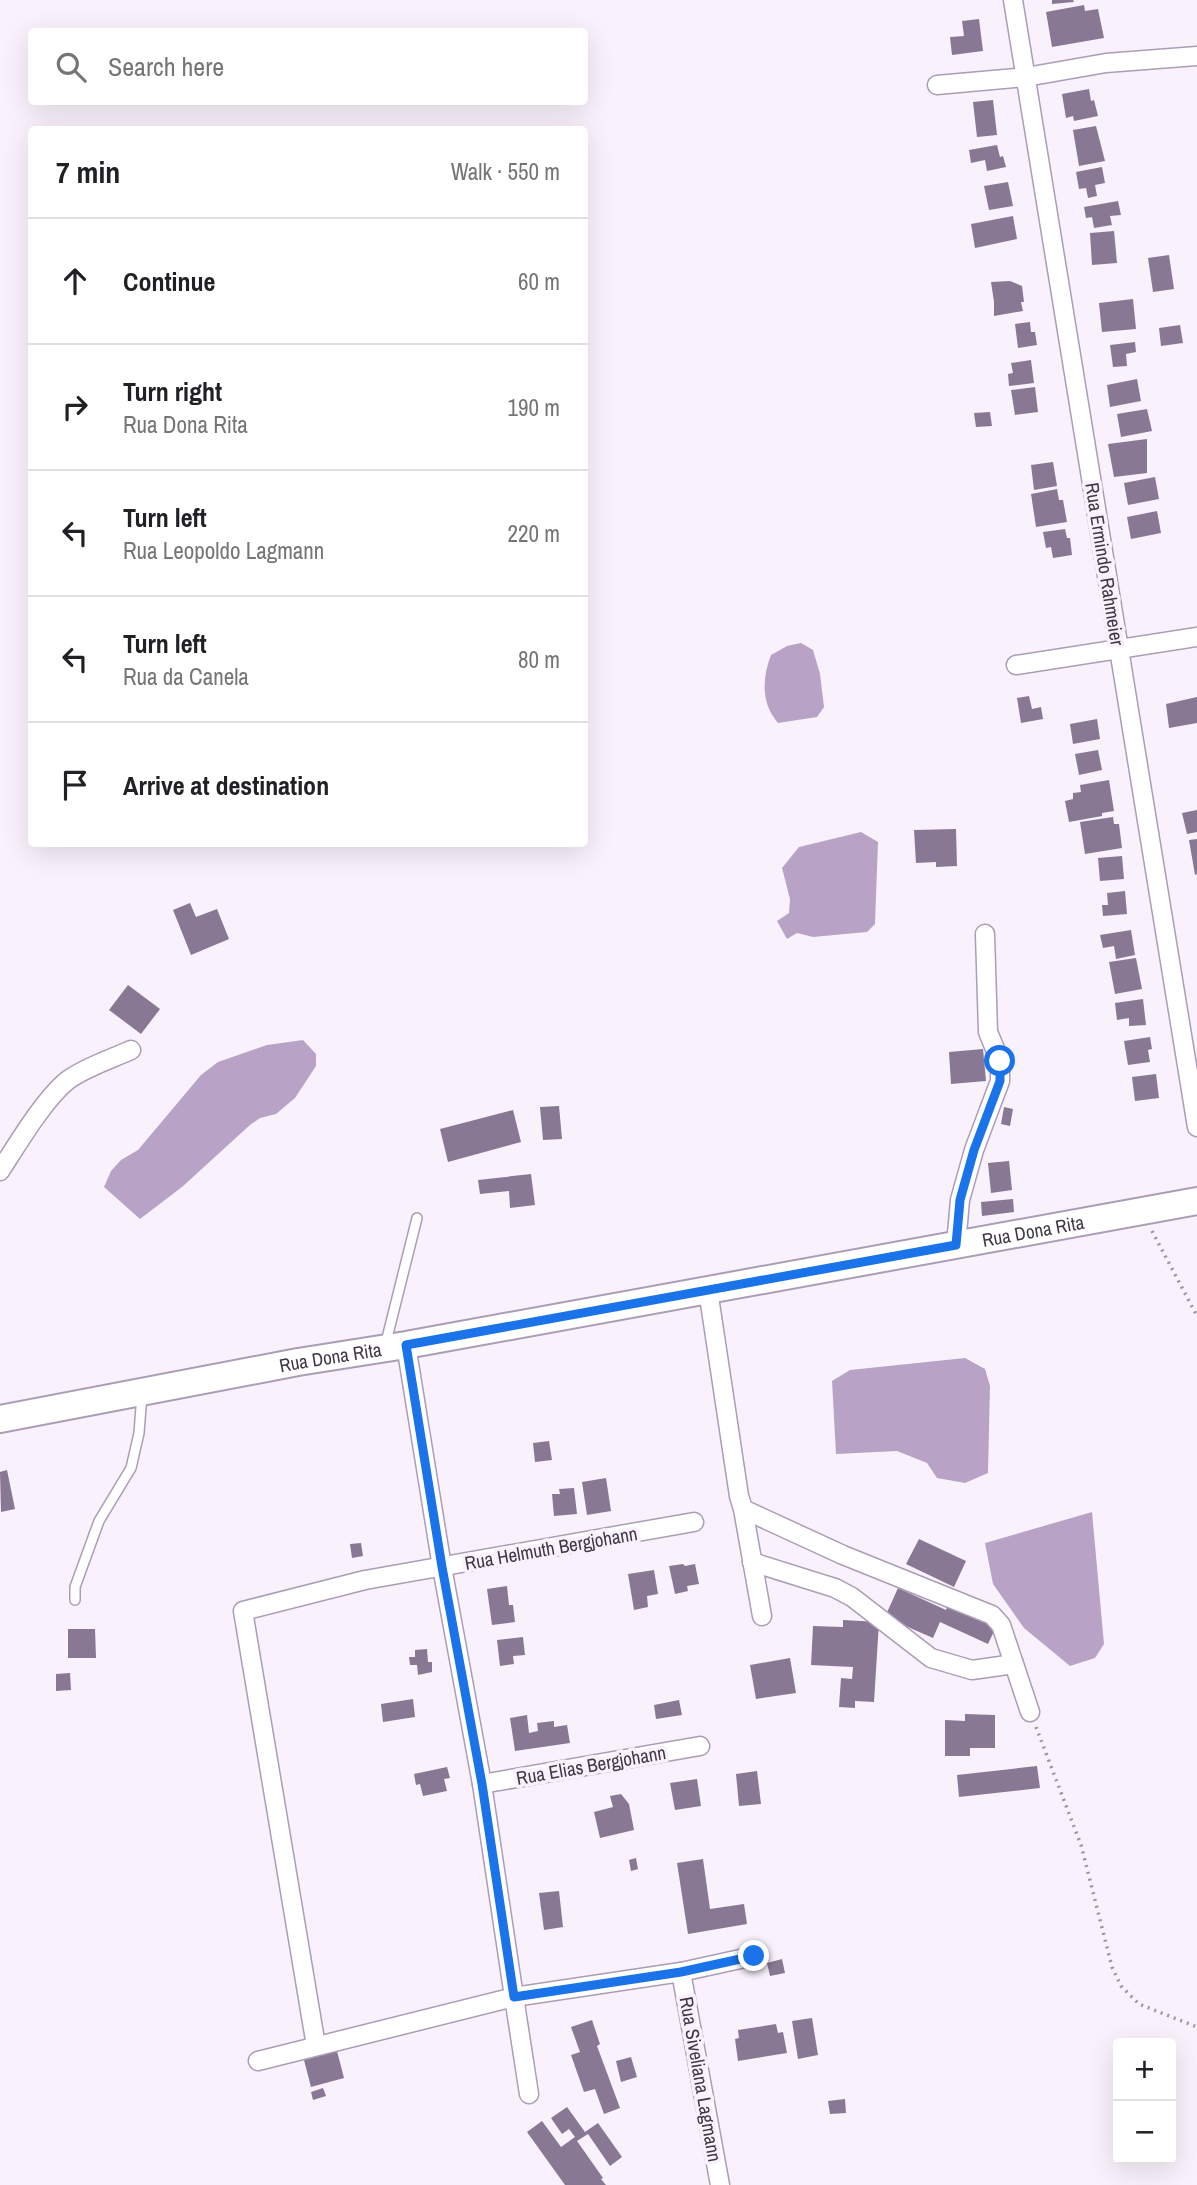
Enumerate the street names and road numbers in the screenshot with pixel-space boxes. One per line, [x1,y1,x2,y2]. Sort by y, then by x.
street label: Rua Ermindo Rahmeier [1079,481,1131,648]
street label: Rua Dona Rita [980,1209,1086,1253]
street label: Rua Dona Rita [277,1336,383,1378]
street label: Rua Helmuth Bergjohann [463,1520,639,1576]
street label: Rua Elias Bergjohann [514,1739,668,1791]
street label: Rua Siveliana Lagmann [674,1994,728,2164]

